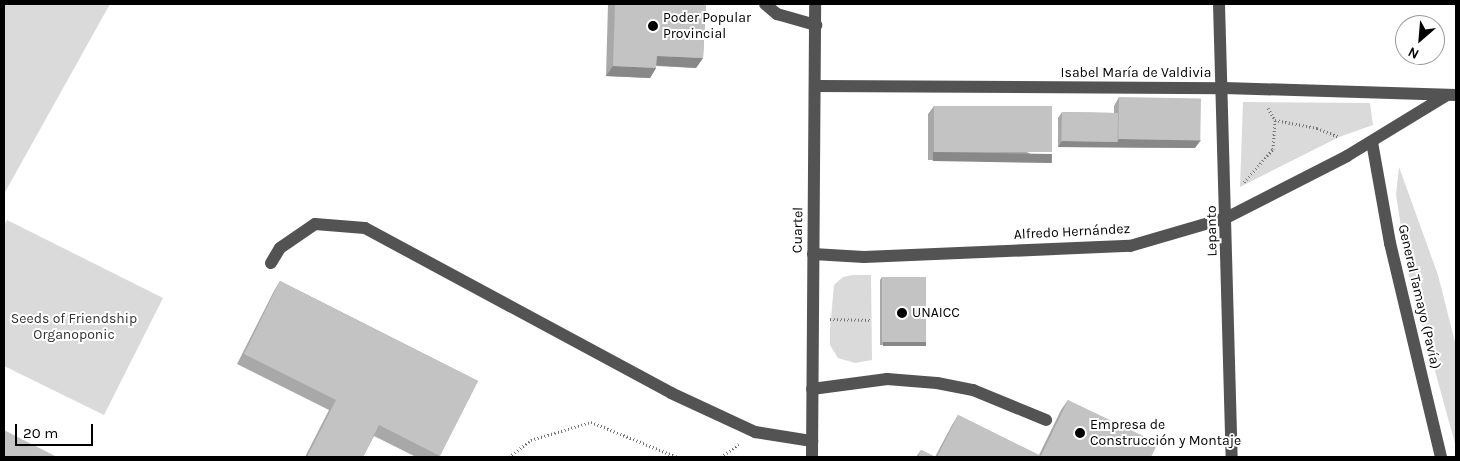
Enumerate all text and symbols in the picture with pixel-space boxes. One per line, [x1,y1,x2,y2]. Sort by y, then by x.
place label: Poder Popular Provincial [663,10,751,42]
north arrow [1395,15,1445,65]
marker: Poder Popular Provincial [647,20,659,32]
text: N [1405,43,1422,63]
street label: Isabel María de Valdivia [1061,65,1211,81]
street label: Lepanto [1203,205,1221,257]
street label: Cuartel [789,207,807,253]
street label: Alfredo Hernández [1013,221,1131,243]
street label: General Tamayo (Pavía) [1394,223,1444,371]
place label: UNAICC [912,305,960,321]
marker: UNAICC [896,307,908,319]
park label: Seeds of Friendship Organoponic [11,311,137,344]
scale bar [18,414,95,446]
place label: Empresa de Construcción y Montaje [1090,417,1241,450]
text: 20 m [23,424,58,442]
marker: Empresa de Construcción y Montaje [1074,427,1086,439]

